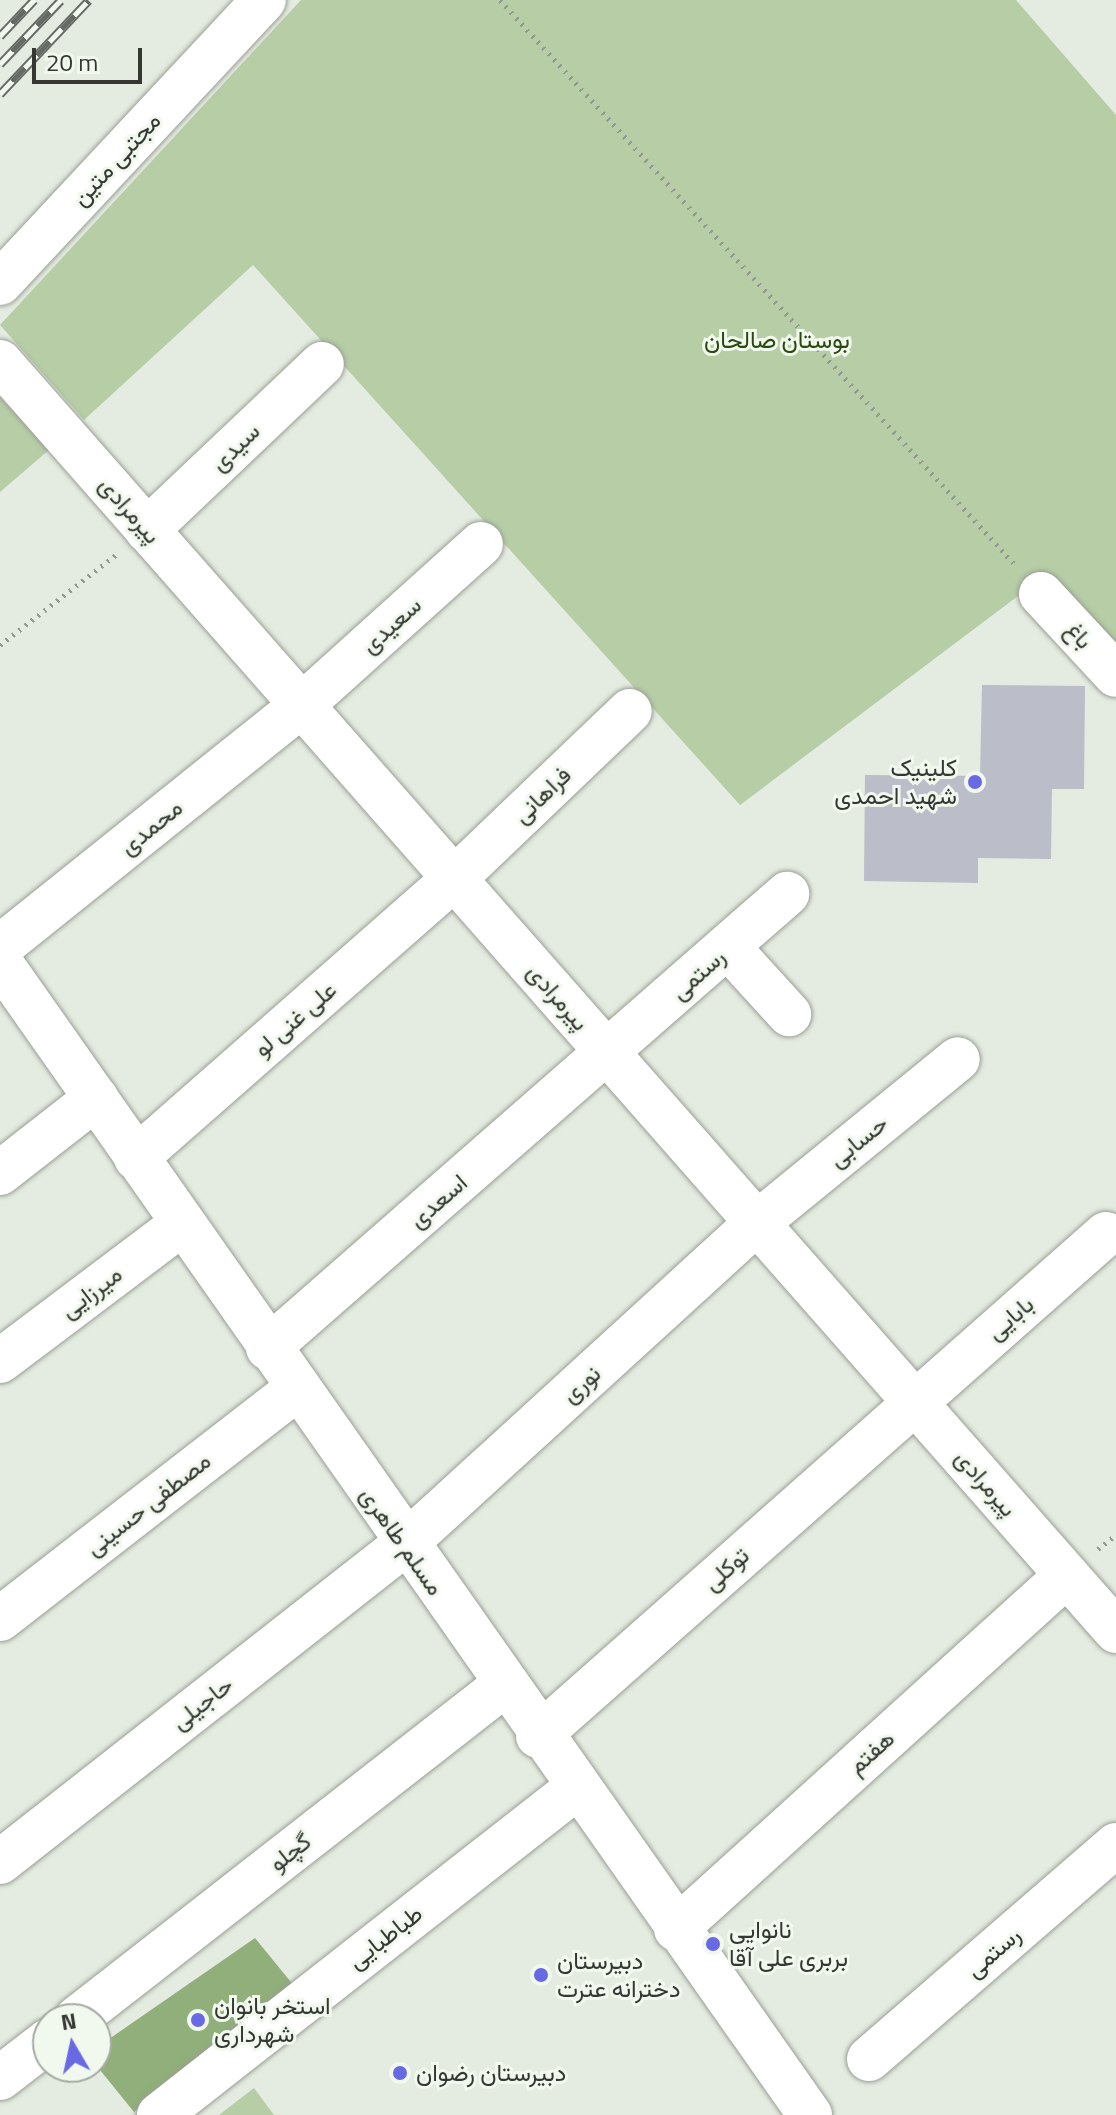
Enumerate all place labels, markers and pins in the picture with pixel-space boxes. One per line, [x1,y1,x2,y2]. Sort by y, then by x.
place label: کلینیک شهید احمدی [834,754,957,810]
marker: کلینیک شهید احمدی [964,771,986,793]
place label: نانوایی بربری علی آقا [729,1916,848,1972]
marker: نانوایی بربری علی آقا [704,1935,722,1953]
place label: دبیرستان دخترانه عترت [557,1947,680,2003]
marker: دبیرستان دخترانه عترت [532,1966,550,1984]
place label: استخر بانوان شهرداری [214,1992,331,2048]
marker: استخر بانوان شهرداری [189,2011,207,2029]
place label: دبیرستان رضوان [416,2059,566,2087]
marker: دبیرستان رضوان [391,2064,409,2082]

